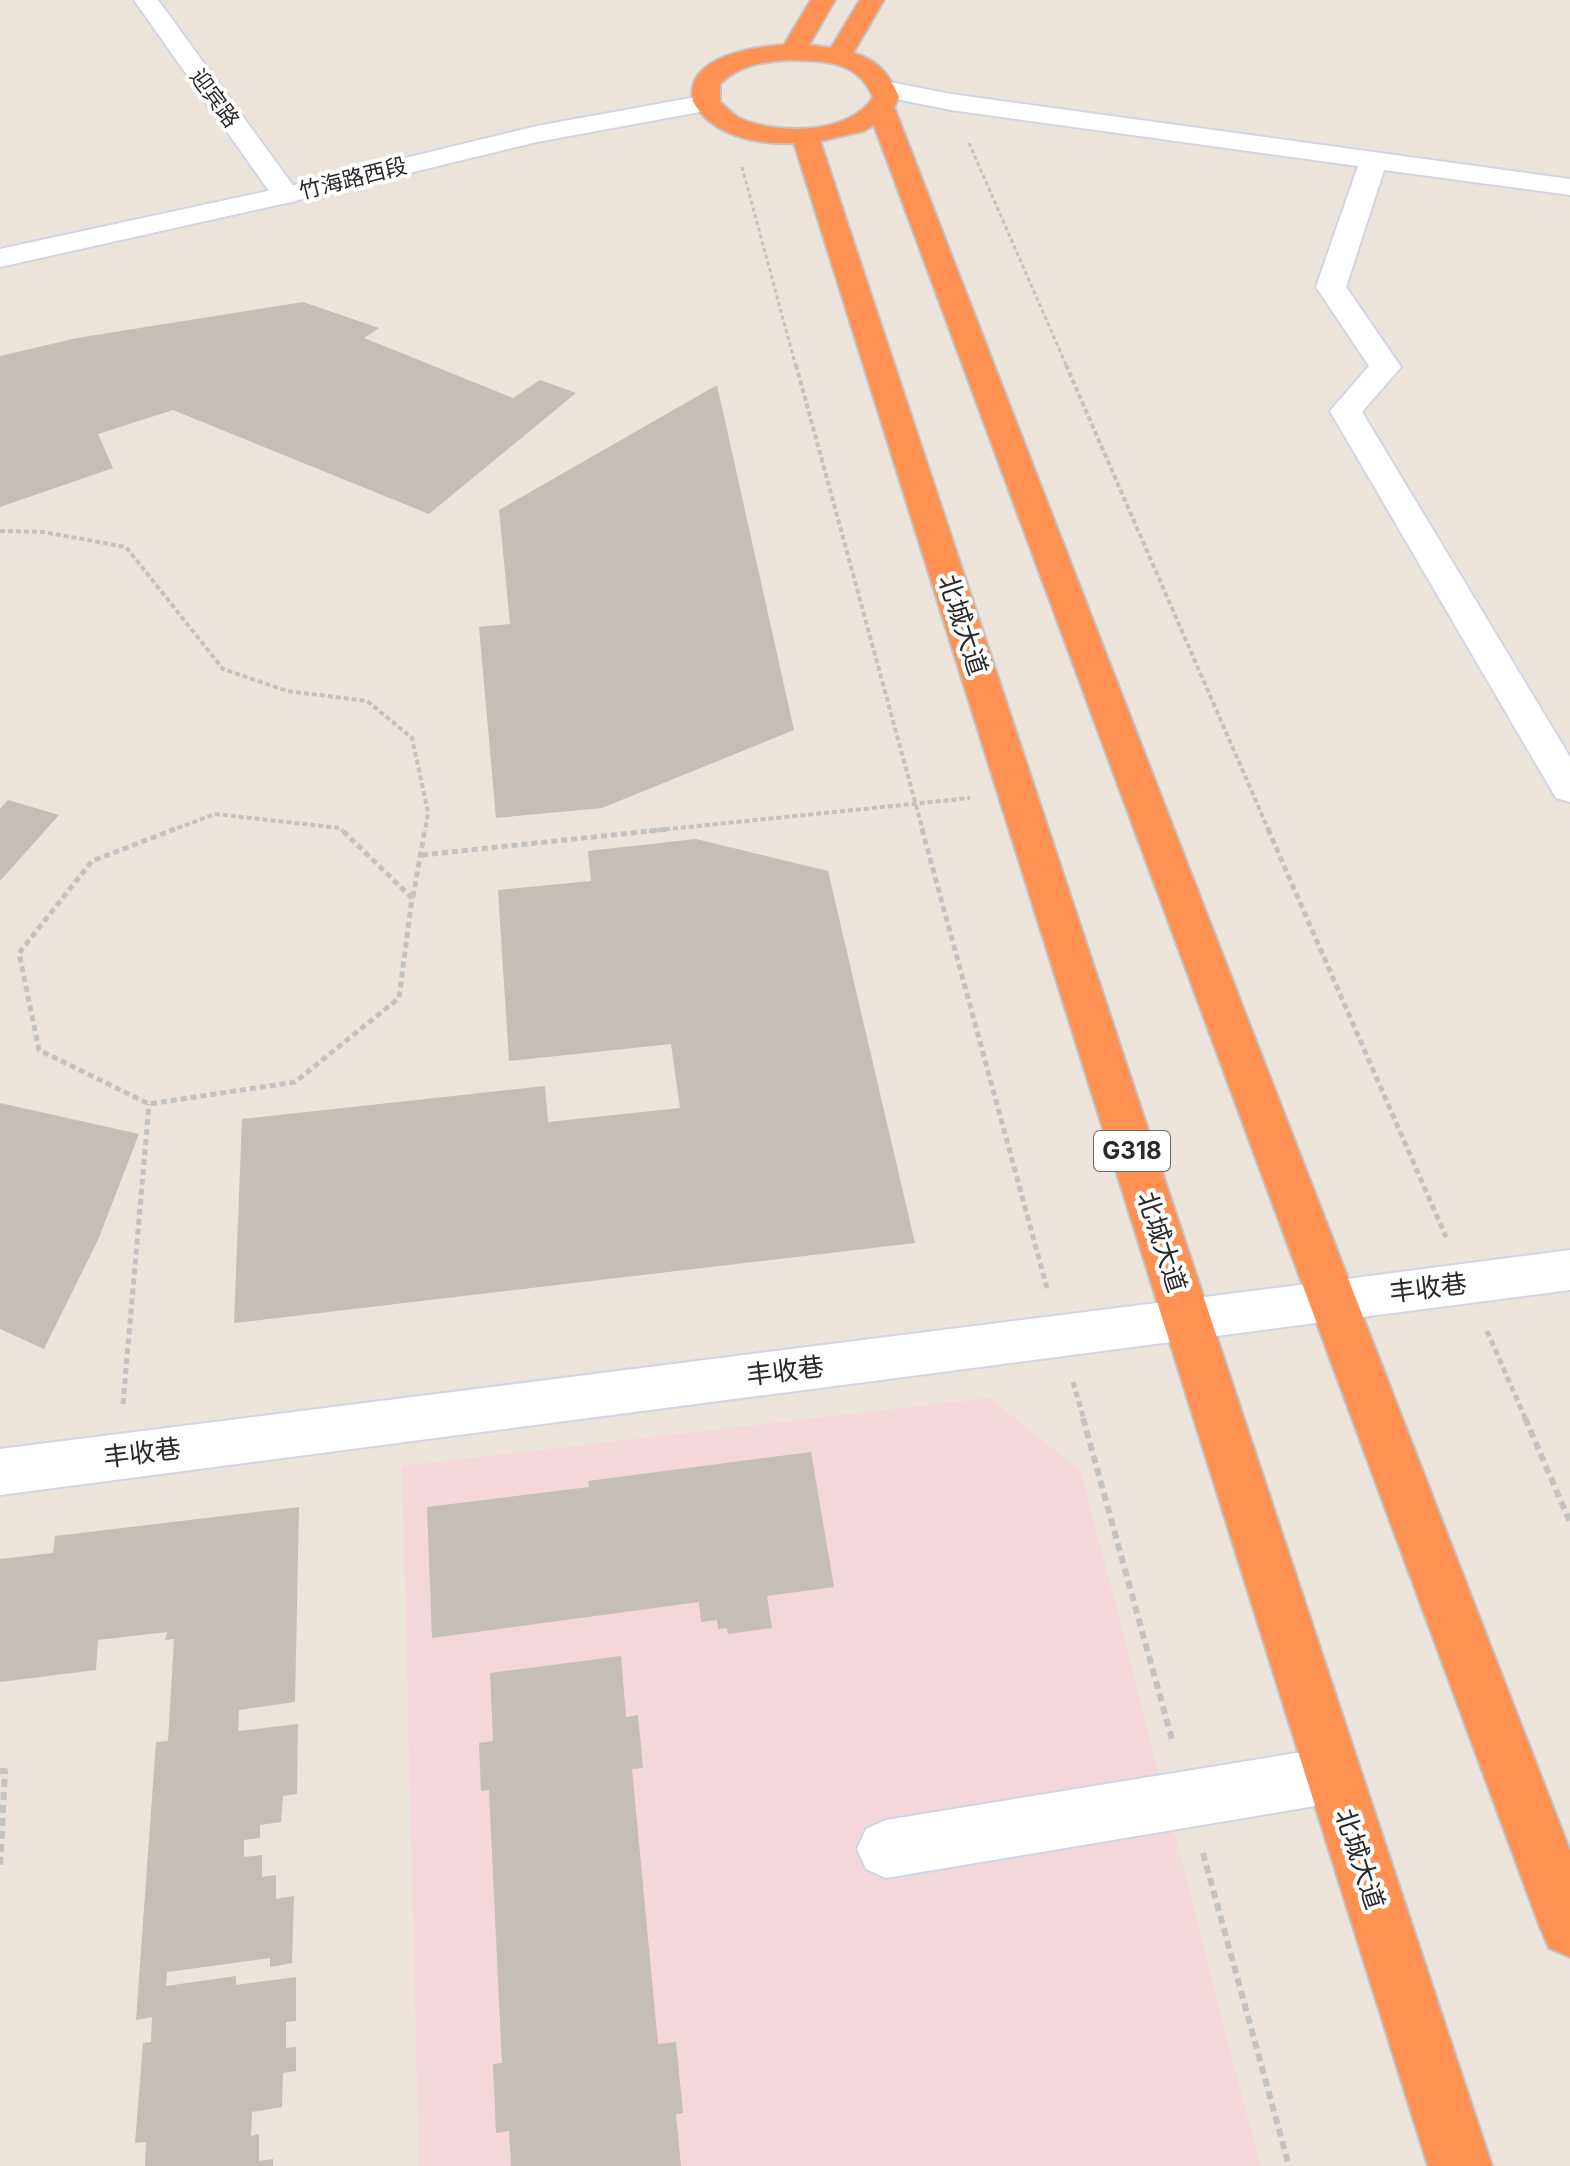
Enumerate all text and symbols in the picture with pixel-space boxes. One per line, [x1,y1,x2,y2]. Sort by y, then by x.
street label: 迎宾路 [185,64,245,132]
street label: 竹海路西段 [296,152,410,204]
street label: 北城大道 [933,571,994,679]
road number: G318 [1094,1131,1170,1171]
street label: 北城大道 [1132,1188,1193,1296]
street label: 丰收巷 [1387,1267,1469,1308]
street label: 丰收巷 [744,1350,826,1391]
street label: 丰收巷 [101,1432,183,1473]
street label: 北城大道 [1330,1805,1391,1913]

